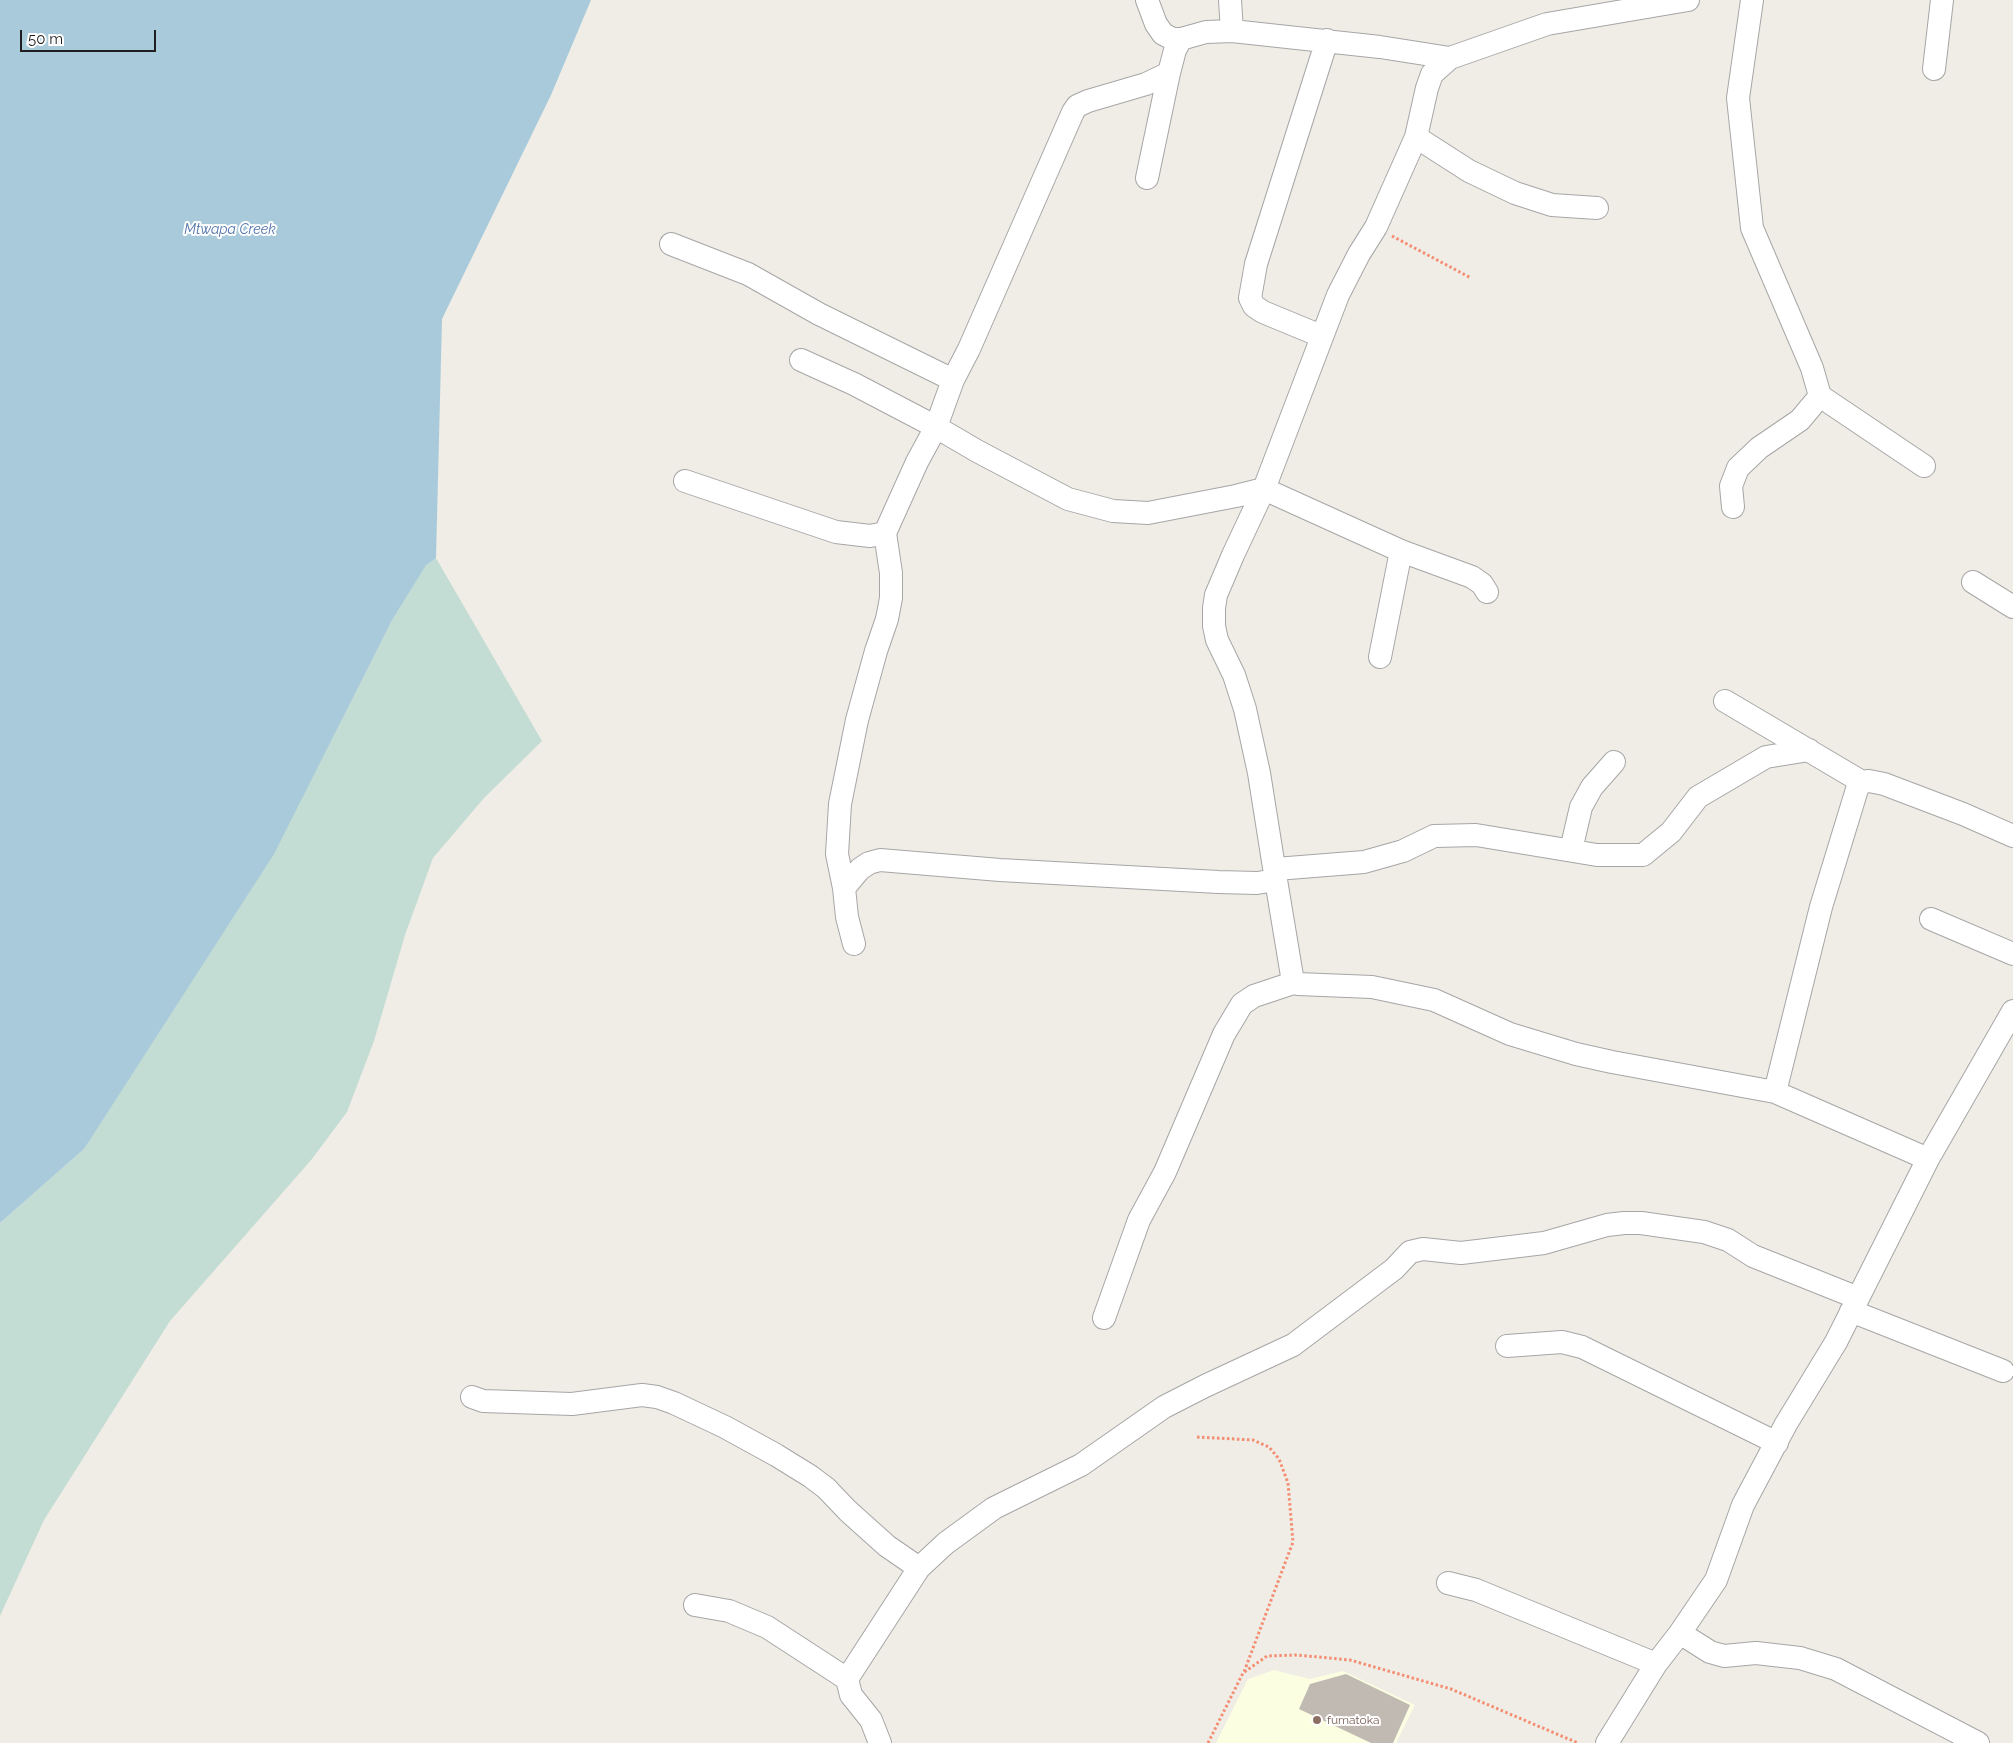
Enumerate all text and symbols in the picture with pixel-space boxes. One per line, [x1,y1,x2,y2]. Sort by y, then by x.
scale bar [22,20,159,52]
text: 50 m [28,30,63,48]
water label: Mtwapa Creek [184,222,276,238]
place label: fumatoka [1327,1713,1380,1727]
marker: fumatoka [1311,1714,1323,1726]

